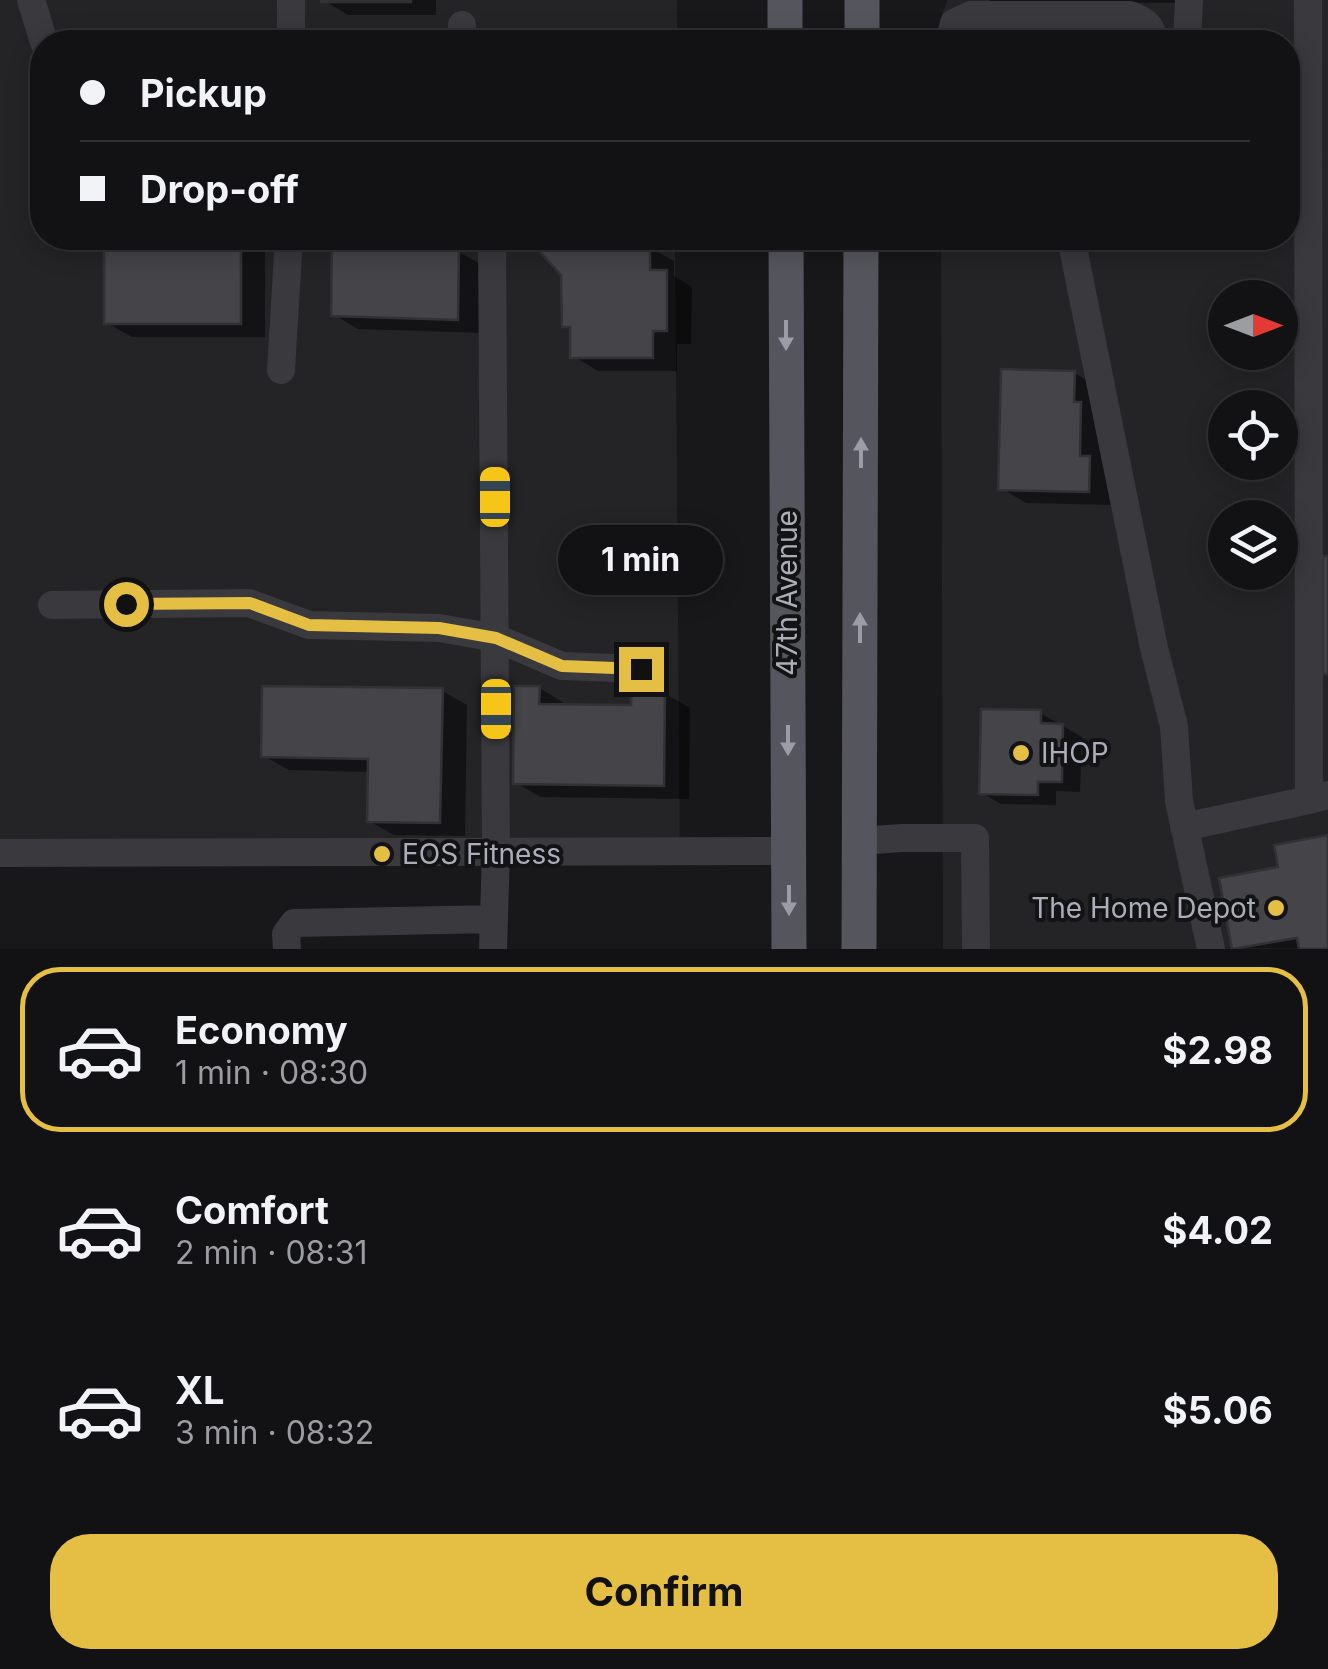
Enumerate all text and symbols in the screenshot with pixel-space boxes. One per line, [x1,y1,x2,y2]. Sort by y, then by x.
text: Pickup [140,70,267,116]
text: Drop-off [140,166,299,212]
north arrow [1208,280,1298,370]
map controls [1208,280,1298,590]
one-way arrow [778,319,794,351]
button: locate [1208,390,1298,480]
one-way arrow [853,437,869,469]
car [480,467,510,527]
button: layers [1208,500,1298,590]
street label: 47th Avenue [770,510,804,676]
callout: 1 min [558,524,724,594]
text: 1 min [601,540,680,579]
route start [104,582,149,627]
one-way arrow [852,612,868,644]
route end [619,647,664,692]
car [481,679,511,739]
one-way arrow [780,724,796,756]
place label: IHOP [1041,736,1109,770]
marker: IHOP [1010,742,1032,764]
place label: EOS Fitness [402,837,561,871]
marker: EOS Fitness [371,843,393,865]
one-way arrow [781,885,797,917]
place label: The Home Depot [1031,891,1256,925]
marker: The Home Depot [1265,897,1287,919]
icon: car [55,1005,145,1095]
text: Economy [175,1007,348,1053]
text: $2.98 [1163,1027,1273,1073]
text: 1 min · 08:30 [175,1053,368,1092]
icon: car [55,1185,145,1275]
text: Comfort [175,1187,329,1233]
text: $4.02 [1163,1207,1273,1253]
text: 2 min · 08:31 [175,1233,367,1272]
icon: car [55,1365,145,1455]
text: XL [175,1367,225,1413]
text: $5.06 [1163,1387,1273,1433]
text: 3 min · 08:32 [175,1413,374,1452]
button: Confirm [50,1534,1278,1649]

